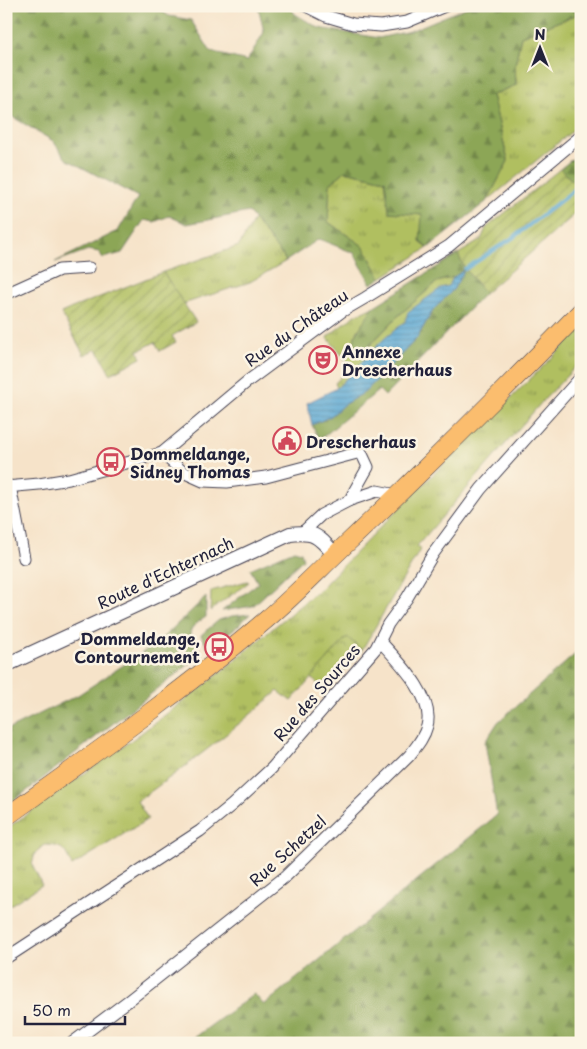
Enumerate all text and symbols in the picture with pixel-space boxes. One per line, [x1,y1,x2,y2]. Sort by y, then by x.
north arrow [514,22,564,72]
text: N [534,24,546,45]
street label: Rue du Château [239,282,353,372]
place label: Annexe Drescherhaus [342,339,453,381]
theatre icon: Annexe Drescherhaus [308,345,338,375]
public building icon: Drescherhaus [272,426,302,456]
place label: Drescherhaus [306,429,417,453]
place label: Dommeldange, Sidney Thomas [130,441,251,483]
bus stop icon: Dommeldange, Sidney Thomas [96,447,126,477]
street label: Route d'Echternach [93,530,237,614]
place label: Dommeldange, Contournement [74,626,200,668]
bus stop icon: Dommeldange, Contournement [204,632,234,662]
street label: Rue des Sources [267,638,365,746]
street label: Rue Schetzel [243,809,331,891]
scale bar [25,994,125,1026]
text: 50 m [32,998,71,1021]

